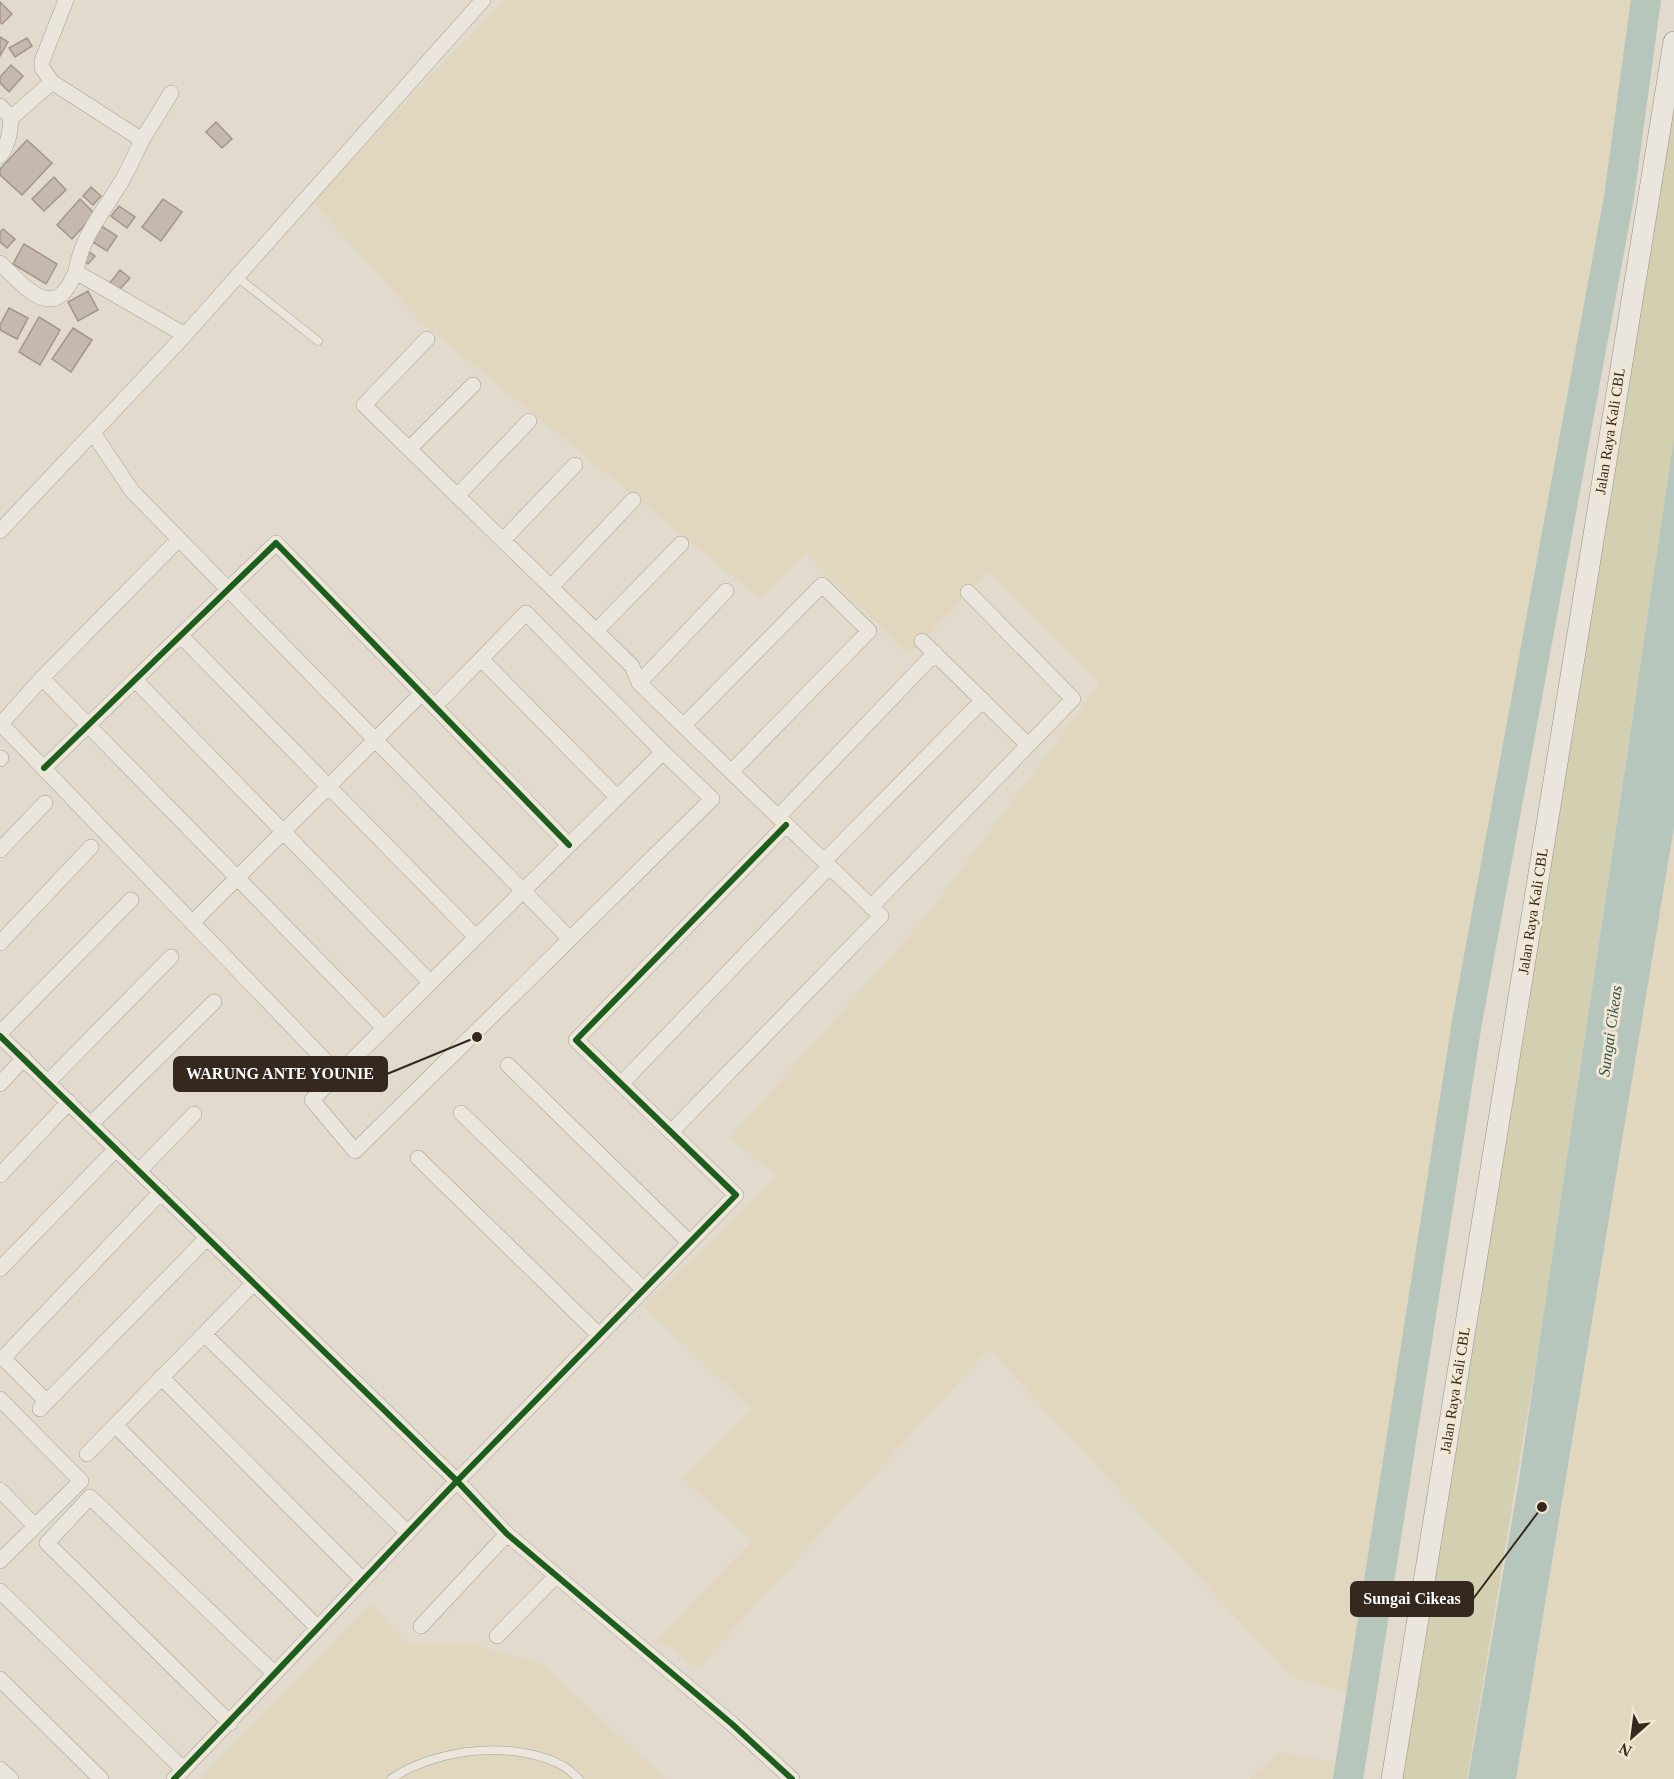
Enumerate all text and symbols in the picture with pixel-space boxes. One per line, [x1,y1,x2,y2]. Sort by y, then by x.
street label: Jalan Raya Kali CBL [1592,367,1628,495]
street label: Jalan Raya Kali CBL [1515,847,1551,975]
water label: Sungai Cikeas [1595,984,1626,1078]
callout: WARUNG ANTE YOUNIE [174,1057,387,1091]
text: WARUNG ANTE YOUNIE [186,1065,374,1082]
street label: Jalan Raya Kali CBL [1437,1326,1473,1454]
callout: Sungai Cikeas [1351,1582,1473,1616]
text: Sungai Cikeas [1363,1590,1461,1608]
north arrow [1602,1707,1662,1767]
text: N [1616,1739,1634,1760]

